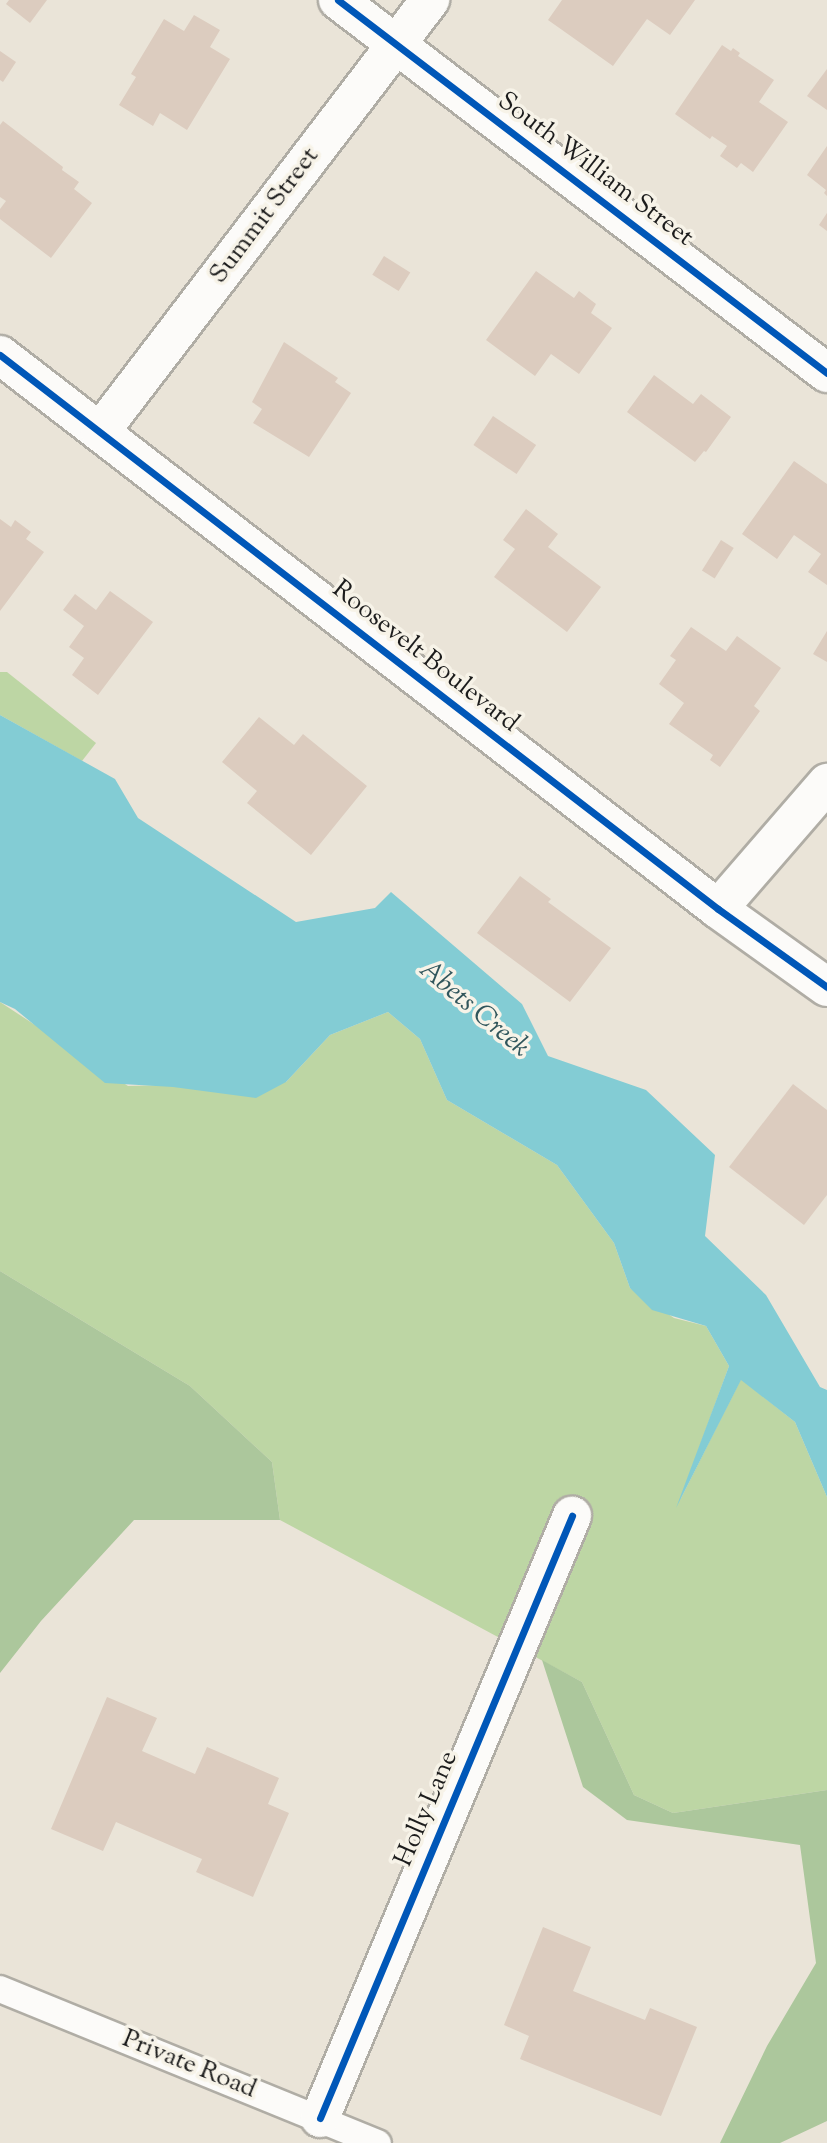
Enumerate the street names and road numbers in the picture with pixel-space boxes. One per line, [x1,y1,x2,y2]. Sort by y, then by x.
street label: South William Street [491,86,699,254]
street label: Summit Street [204,142,326,290]
street label: Roosevelt Boulevard [325,574,525,740]
street label: Holly Lane [389,1747,465,1871]
street label: Private Road [118,2024,260,2106]

